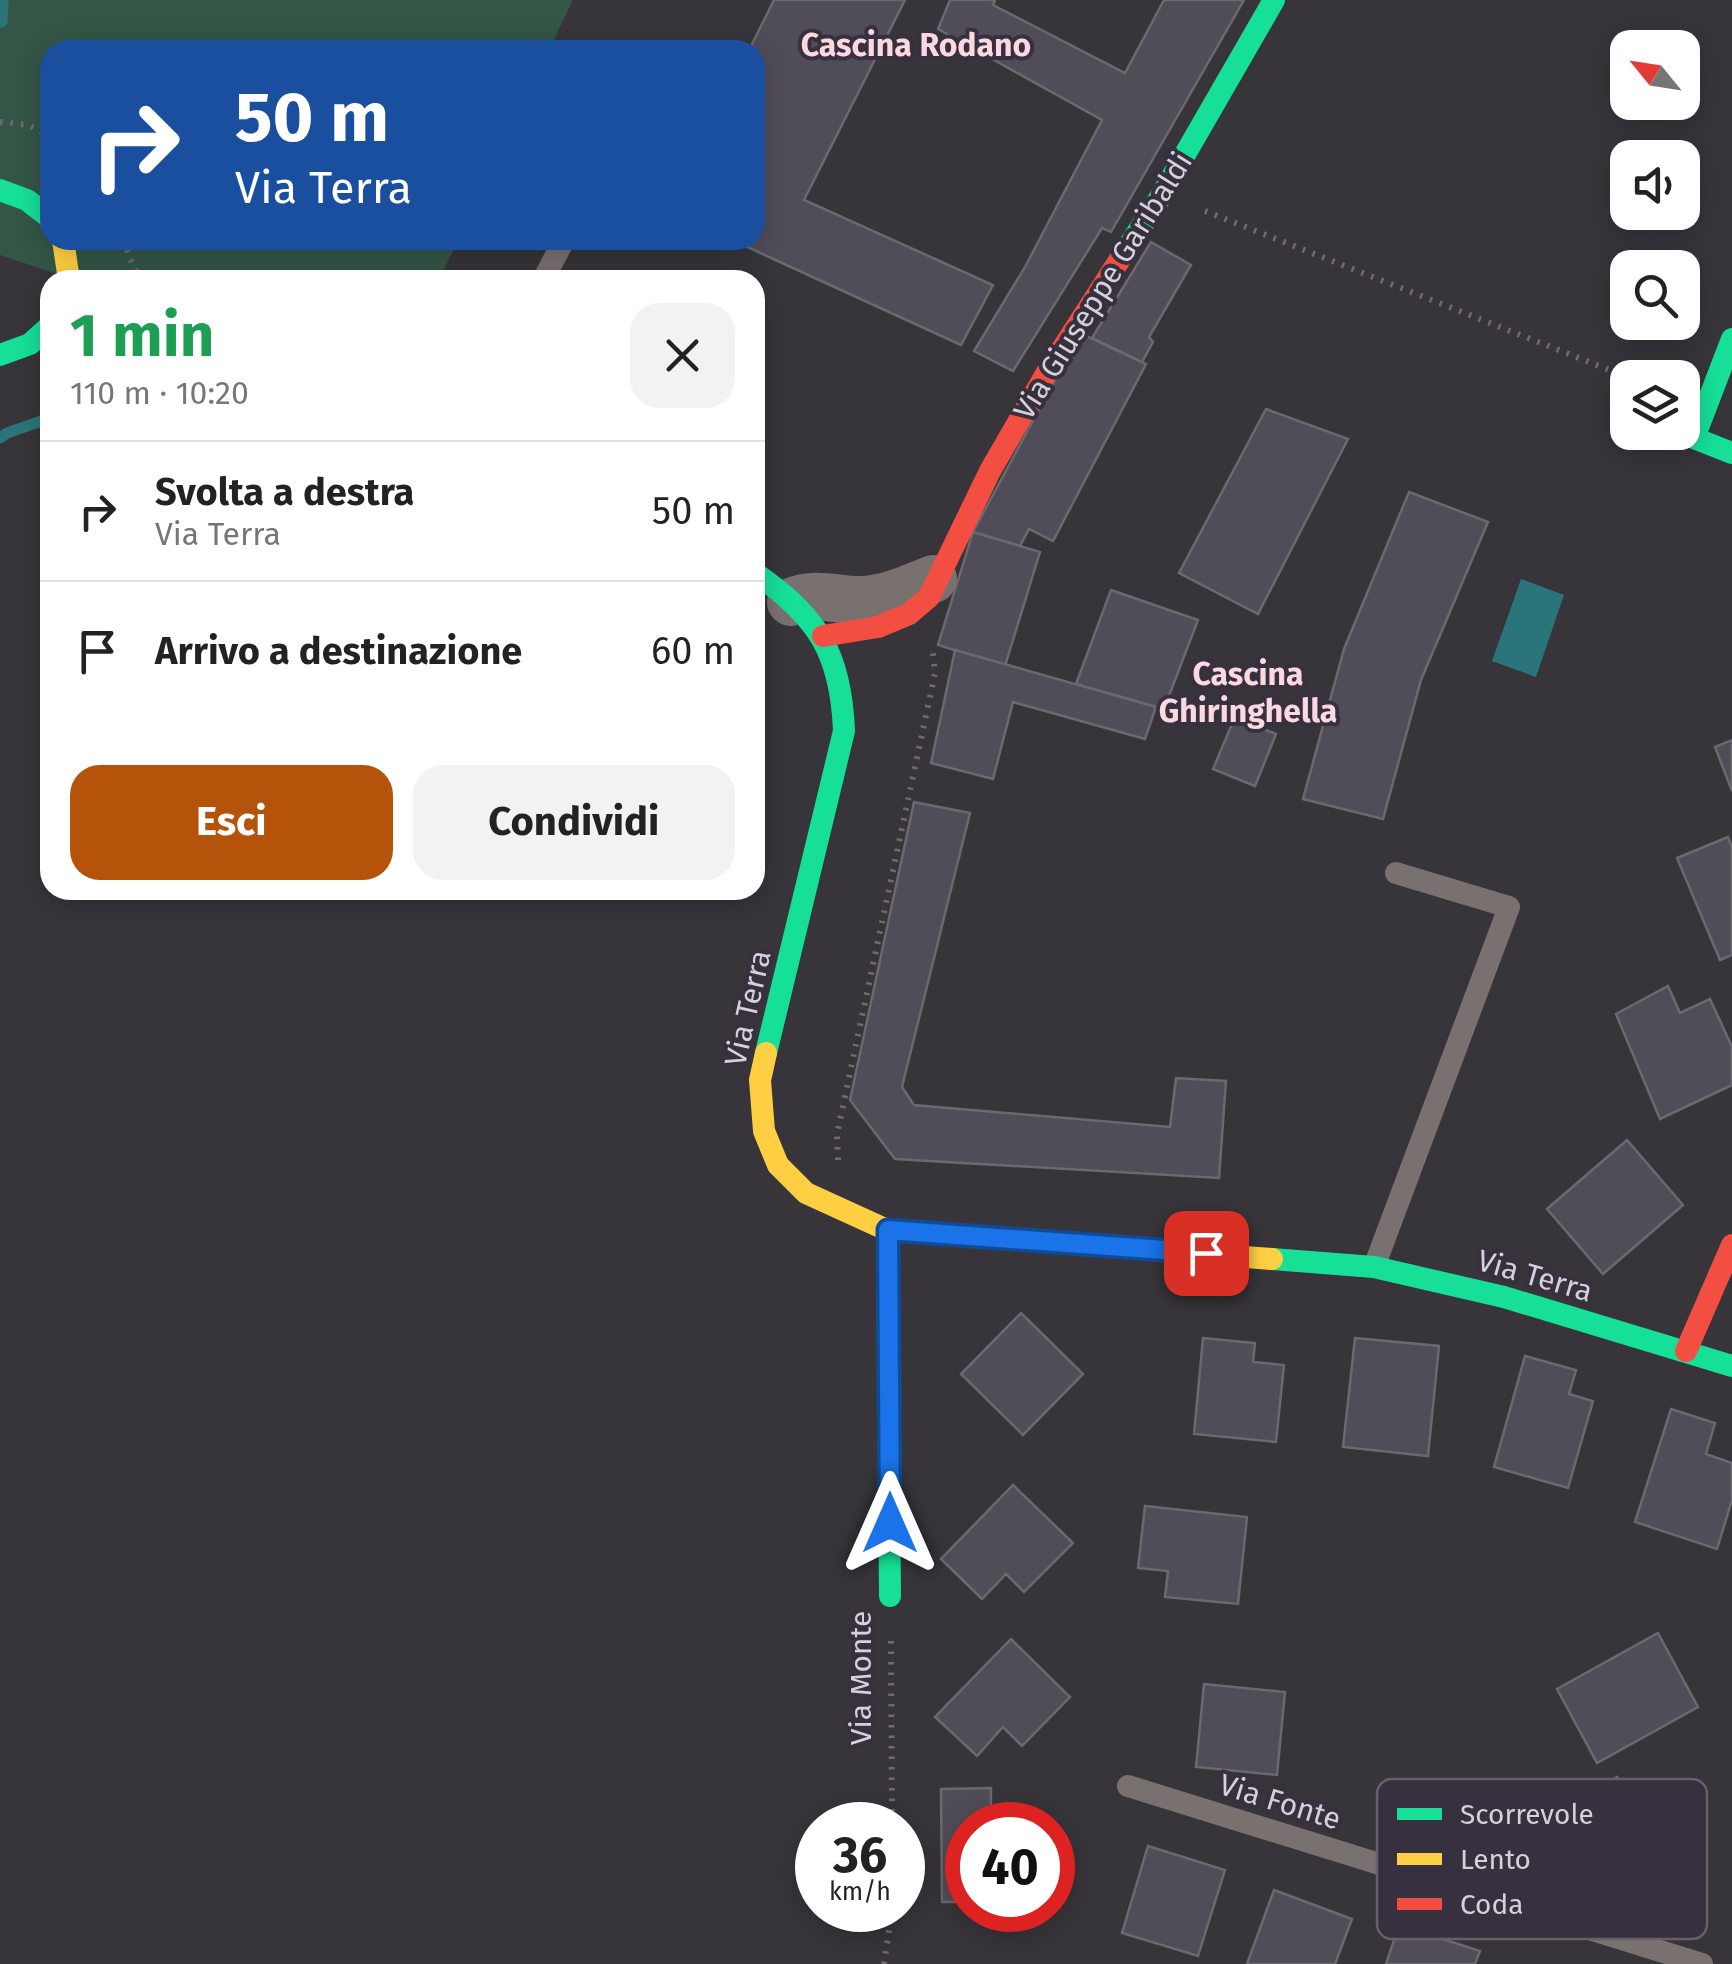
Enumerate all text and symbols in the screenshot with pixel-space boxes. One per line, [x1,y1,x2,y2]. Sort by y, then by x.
district label: Cascina Rodano [801,26,1031,64]
north arrow [1610,30,1700,120]
map controls [1610,30,1700,450]
text: 50 m [235,76,389,160]
icon: right [70,80,200,210]
button: sound [1610,140,1700,230]
street label: Via Giuseppe Garibaldi [1006,146,1200,426]
text: Via Terra [235,161,412,215]
button: search [1610,250,1700,340]
text: 1 min [70,300,214,372]
button: close [630,303,735,408]
button: layers [1610,360,1700,450]
text: 110 m · 10:20 [70,374,249,412]
text: Svolta a destra [155,469,414,515]
icon: right [70,484,125,539]
text: 50 m [652,488,735,534]
text: Via Terra [155,515,281,553]
icon: arrive [70,624,125,679]
text: Arrivo a destinazione [155,628,522,674]
text: 60 m [651,628,735,674]
district label: Cascina Ghiringhella [1159,655,1337,730]
button: Esci [70,765,393,880]
button: Condividi [413,765,735,880]
street label: Via Terra [717,946,779,1070]
pin [1164,1211,1249,1296]
icon: arrive [1179,1226,1234,1281]
street label: Via Terra [1473,1242,1597,1310]
position arrow [838,1471,942,1575]
street label: Via Monte [843,1611,879,1745]
street label: Via Fonte [1215,1767,1345,1837]
legend [1377,1779,1707,1939]
text: Scorrevole [1460,1798,1594,1831]
speed limit sign: 40 [945,1802,1075,1932]
text: 36 [833,1825,887,1885]
text: Lento [1460,1843,1531,1876]
text: km/h [829,1877,891,1907]
text: Coda [1460,1888,1523,1921]

